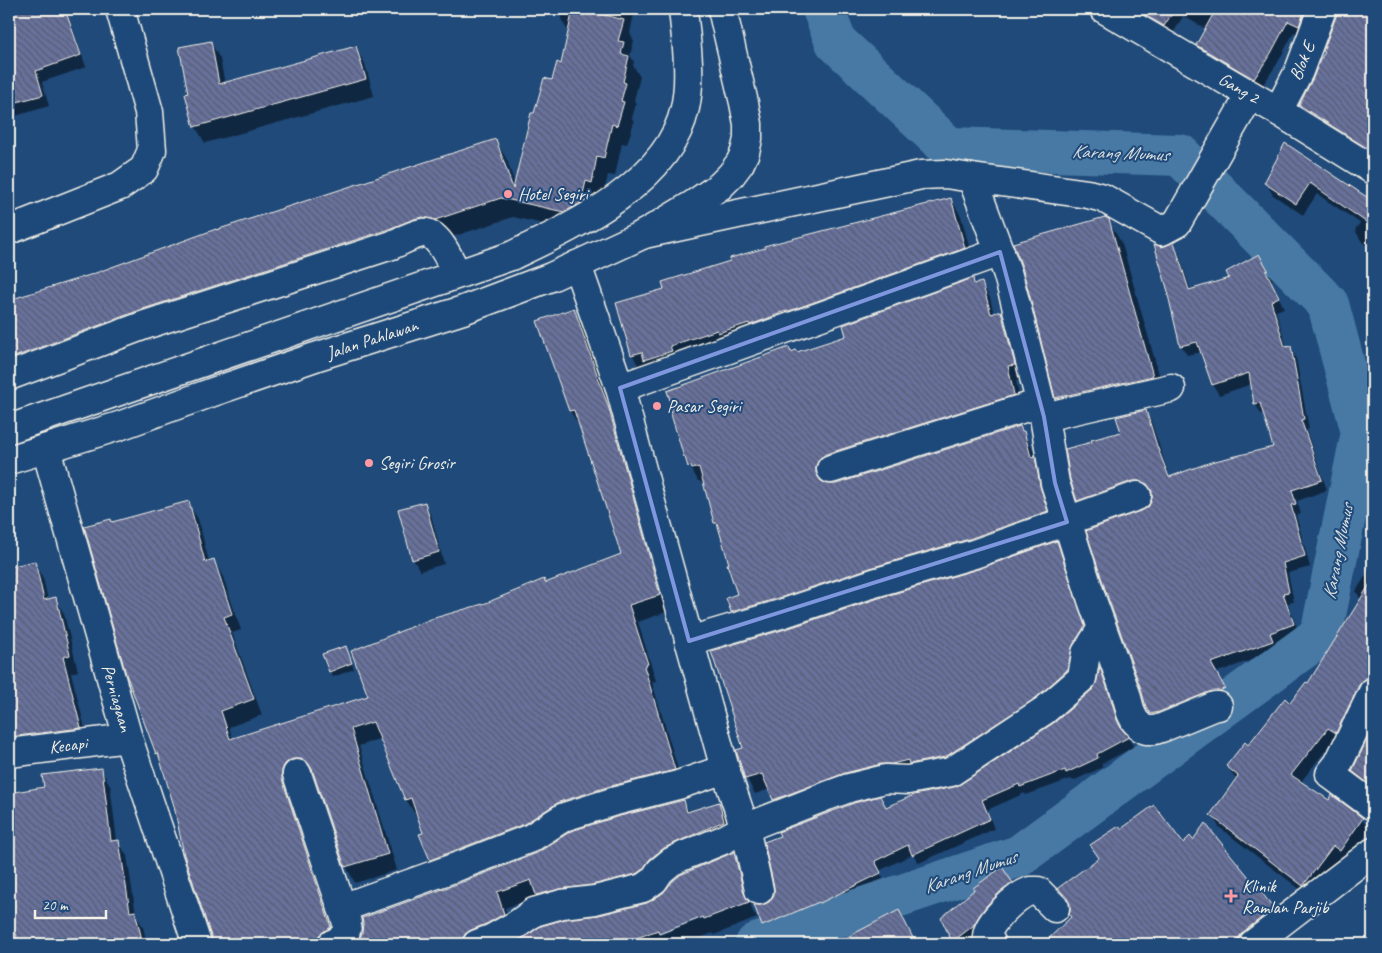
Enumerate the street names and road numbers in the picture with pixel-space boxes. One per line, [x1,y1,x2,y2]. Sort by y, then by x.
street label: Blok E [1284,36,1321,83]
street label: Gang 2 [1215,68,1265,109]
street label: Jalan Pahlawan [323,314,421,364]
street label: Perniagaan [97,662,137,735]
street label: Kecapi [48,731,91,758]

